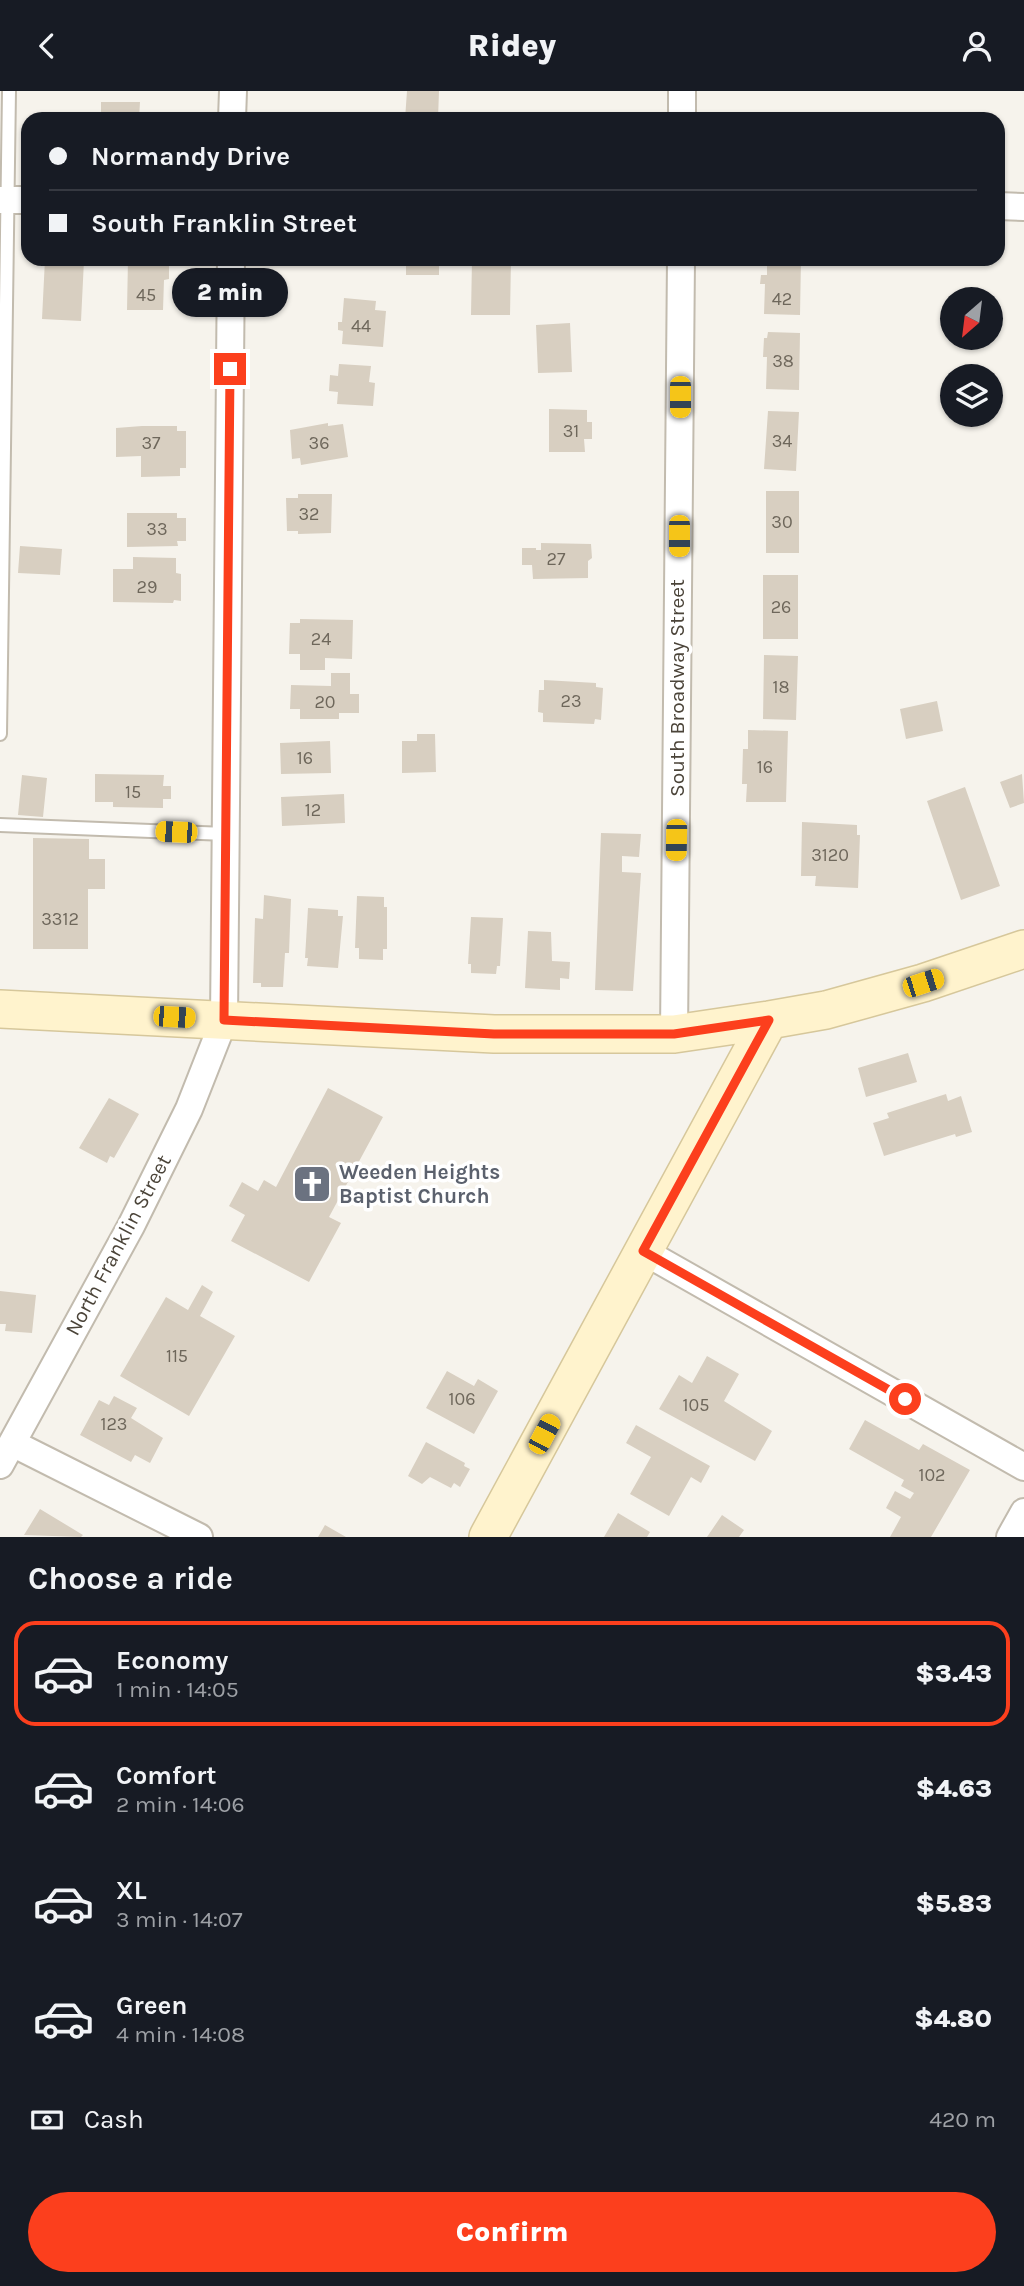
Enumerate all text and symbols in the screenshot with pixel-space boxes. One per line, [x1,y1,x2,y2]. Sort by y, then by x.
icon: back [28,27,66,65]
text: Ridey [468,27,556,64]
icon: person [958,27,996,65]
text: Normandy Drive [91,141,290,172]
text: South Franklin Street [91,208,357,239]
callout: 2 min [172,267,288,317]
text: 2 min [197,279,263,306]
house number: 45 [136,284,156,306]
north arrow [940,287,1003,350]
map controls [940,287,1003,427]
house number: 42 [772,288,792,310]
house number: 44 [351,315,371,337]
house number: 38 [772,350,794,372]
route end [214,353,246,385]
button: layers [940,364,1003,427]
car [670,376,691,418]
house number: 31 [563,420,579,442]
house number: 34 [772,430,792,452]
house number: 37 [141,432,161,454]
house number: 36 [309,432,329,454]
house number: 32 [298,503,320,525]
house number: 30 [771,511,793,533]
car [669,515,690,557]
house number: 33 [146,518,168,540]
house number: 27 [547,548,566,570]
house number: 29 [137,576,157,598]
street label: South Broadway Street [665,579,689,797]
house number: 26 [771,596,791,618]
house number: 24 [311,628,331,650]
house number: 18 [772,676,790,698]
house number: 23 [560,690,582,712]
house number: 20 [314,691,336,713]
house number: 16 [297,747,313,769]
house number: 16 [757,756,773,778]
house number: 15 [125,781,141,803]
house number: 12 [305,799,321,821]
car [666,819,687,861]
car [155,821,198,843]
house number: 3120 [811,844,849,866]
house number: 3312 [41,908,79,930]
car [900,967,947,999]
car [153,1005,196,1029]
street label: North Franklin Street [60,1151,176,1339]
place label: Weeden Heights Baptist Church [339,1160,500,1208]
church icon: Weeden Heights Baptist Church [291,1163,333,1205]
house number: 115 [166,1345,188,1367]
route start [889,1383,921,1415]
house number: 106 [449,1388,475,1410]
house number: 105 [683,1394,709,1416]
car [525,1411,564,1457]
house number: 123 [100,1413,128,1435]
house number: 102 [918,1464,946,1486]
text: Choose a ride [28,1560,233,1597]
icon: car [32,1642,95,1705]
text: Economy [116,1645,228,1676]
text: $3.43 [915,1658,992,1689]
text: 1 min · 14:05 [116,1676,239,1703]
icon: car [32,1757,95,1820]
text: Comfort [116,1760,217,1791]
text: $4.63 [916,1773,992,1804]
text: 2 min · 14:06 [116,1791,245,1818]
icon: car [32,1872,95,1935]
text: XL [116,1875,147,1906]
text: $5.83 [916,1888,992,1919]
text: 3 min · 14:07 [116,1906,243,1933]
icon: car [32,1987,95,2050]
text: Green [116,1990,188,2021]
text: $4.80 [914,2003,992,2034]
text: 4 min · 14:08 [116,2021,245,2048]
icon: cash [28,2101,66,2139]
text: Cash [84,2104,144,2135]
text: 420 m [929,2106,996,2133]
button: Confirm [28,2192,996,2272]

